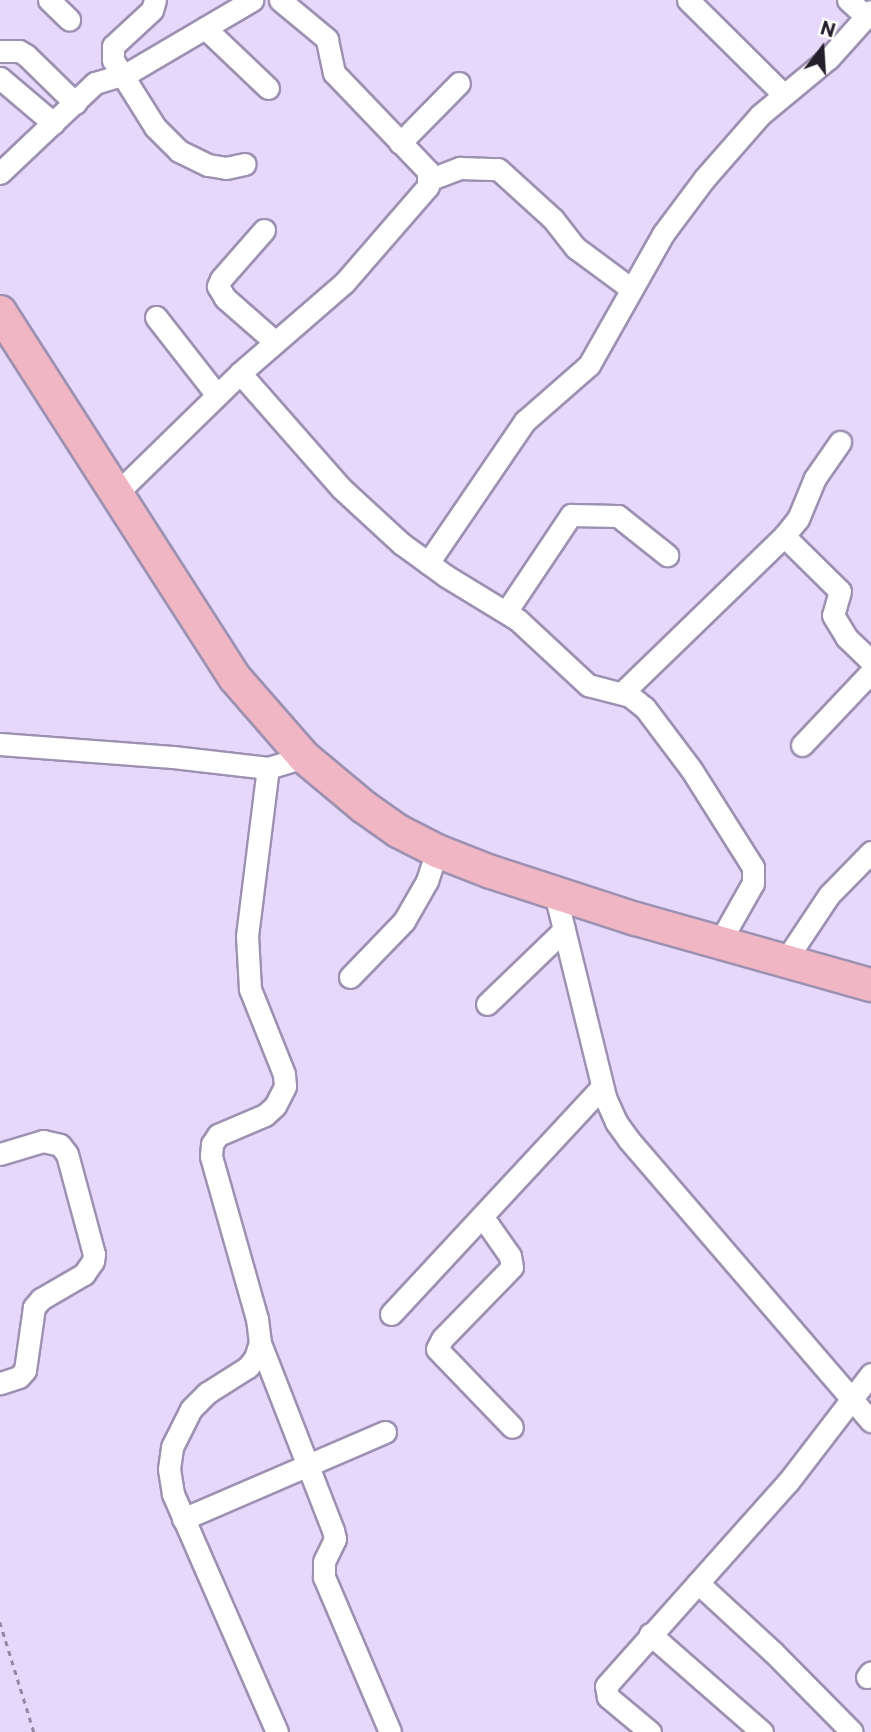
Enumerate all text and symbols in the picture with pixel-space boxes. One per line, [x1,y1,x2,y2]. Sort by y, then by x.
north arrow [787,14,857,84]
text: N [818,15,838,42]

